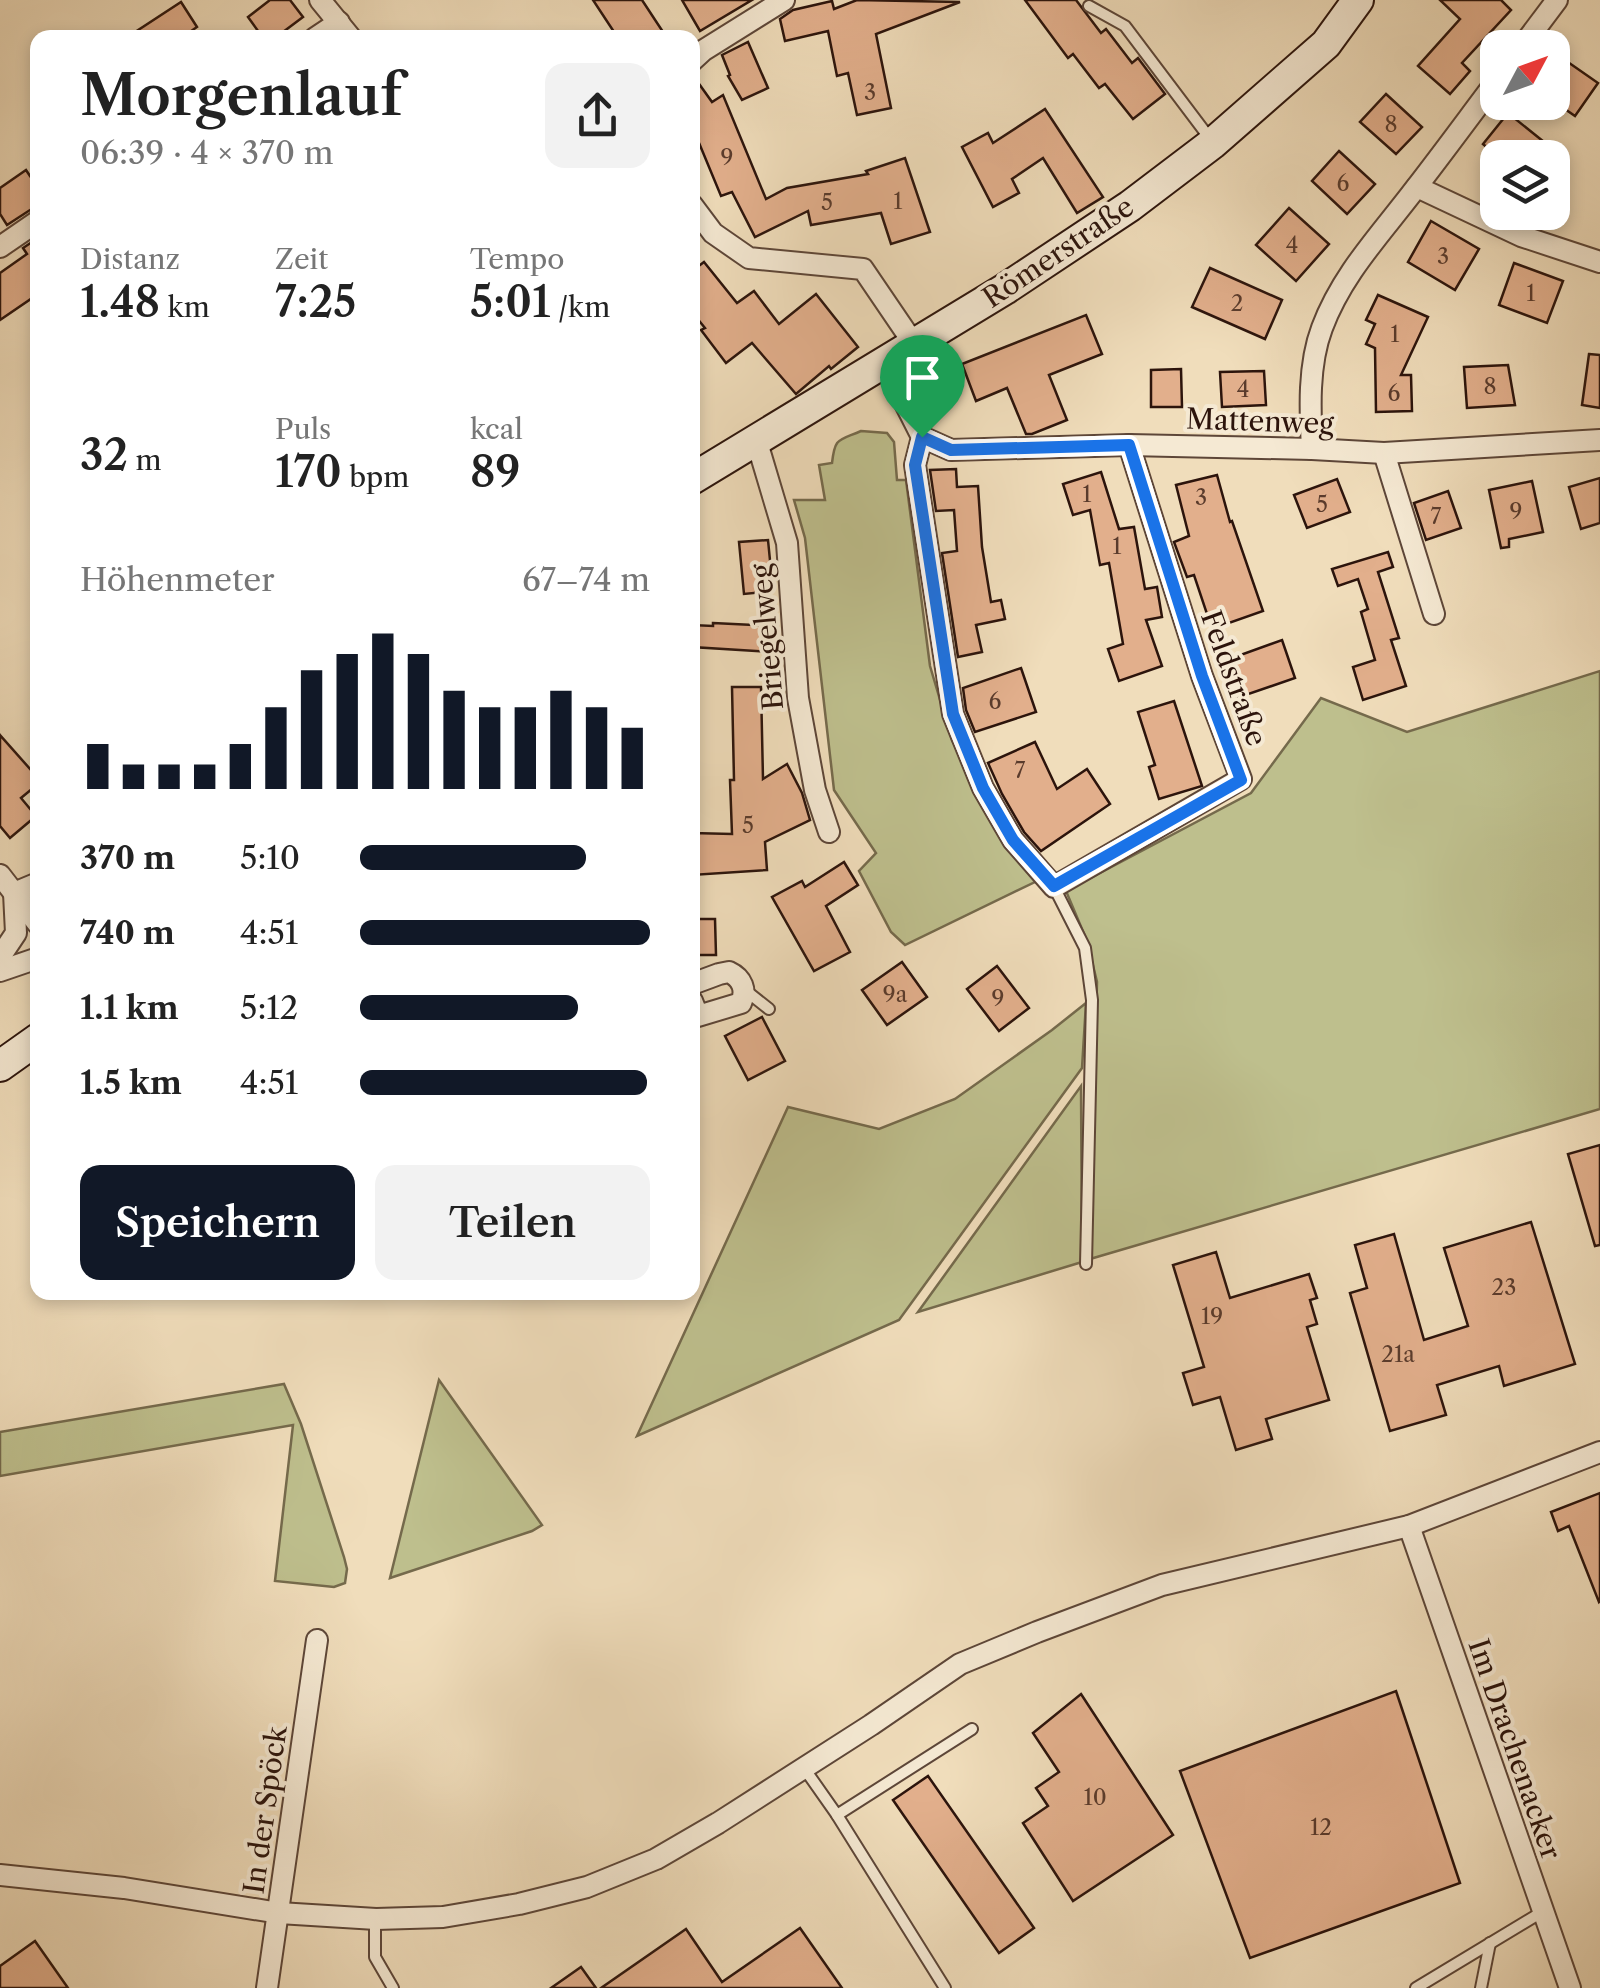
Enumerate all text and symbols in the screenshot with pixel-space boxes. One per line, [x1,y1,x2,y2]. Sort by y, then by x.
north arrow [1480,30,1570,120]
map controls [1480,30,1570,230]
text: Morgenlauf [80,62,402,129]
button: share [545,63,650,168]
house number: 3 [864,79,876,106]
house number: 8 [1384,111,1398,138]
text: 06:39 · 4 × 370 m [80,133,333,172]
button: layers [1480,140,1570,230]
house number: 9 [721,144,733,171]
house number: 6 [1337,170,1350,197]
house number: 1 [893,188,903,215]
house number: 5 [821,189,833,216]
street label: Römerstraße [976,189,1140,315]
house number: 4 [1286,232,1298,259]
text: Distanz [80,242,180,276]
text: Zeit [275,242,328,276]
text: Tempo [470,242,564,276]
house number: 3 [1437,243,1449,270]
text: 1.48 [80,276,160,328]
text: 7:25 [275,276,356,328]
text: 5:01 [470,276,551,328]
house number: 1 [1526,280,1536,307]
text: km [160,290,210,324]
text: /km [551,290,610,324]
house number: 2 [1231,290,1243,317]
house number: 1 [1390,321,1400,348]
pin [880,335,965,438]
icon: arrive [895,350,950,405]
house number: 8 [1483,373,1497,400]
house number: 4 [1237,376,1249,403]
house number: 6 [1388,380,1401,407]
street label: Mattenweg [1185,401,1335,441]
text: Puls [275,412,331,446]
text: kcal [470,412,523,446]
text: 32 [80,429,128,481]
text: m [128,443,162,477]
text: 170 [275,446,342,498]
text: 89 [470,446,520,498]
text: bpm [342,460,409,494]
house number: 1 [1082,481,1092,508]
house number: 3 [1195,484,1207,511]
house number: 5 [1316,491,1328,518]
house number: 9 [1510,498,1522,525]
house number: 7 [1431,503,1442,530]
house number: 1 [1112,533,1122,560]
text: Höhenmeter [80,560,275,599]
text: 67–74 m [522,560,650,599]
street label: Briegelweg [744,562,790,712]
street label: Feldstraße [1194,606,1274,750]
house number: 6 [989,688,1002,715]
house number: 7 [1015,757,1026,784]
house number: 5 [742,812,754,839]
text: 370 m [80,838,175,877]
text: 5:10 [240,838,300,877]
text: 740 m [80,913,175,952]
text: 4:51 [240,913,298,952]
house number: 9a [883,981,908,1008]
house number: 9 [992,985,1004,1012]
text: 1.1 km [80,988,179,1027]
text: 5:12 [240,988,298,1027]
text: 1.5 km [80,1063,182,1102]
text: 4:51 [240,1063,298,1102]
button: Speichern [80,1165,355,1280]
button: Teilen [375,1165,650,1280]
house number: 23 [1492,1274,1516,1301]
house number: 19 [1201,1303,1223,1330]
house number: 21a [1381,1341,1415,1368]
street label: Im Drachenacker [1461,1634,1569,1864]
street label: In der Spöck [236,1722,294,1896]
house number: 10 [1083,1784,1107,1811]
house number: 12 [1310,1814,1332,1841]

